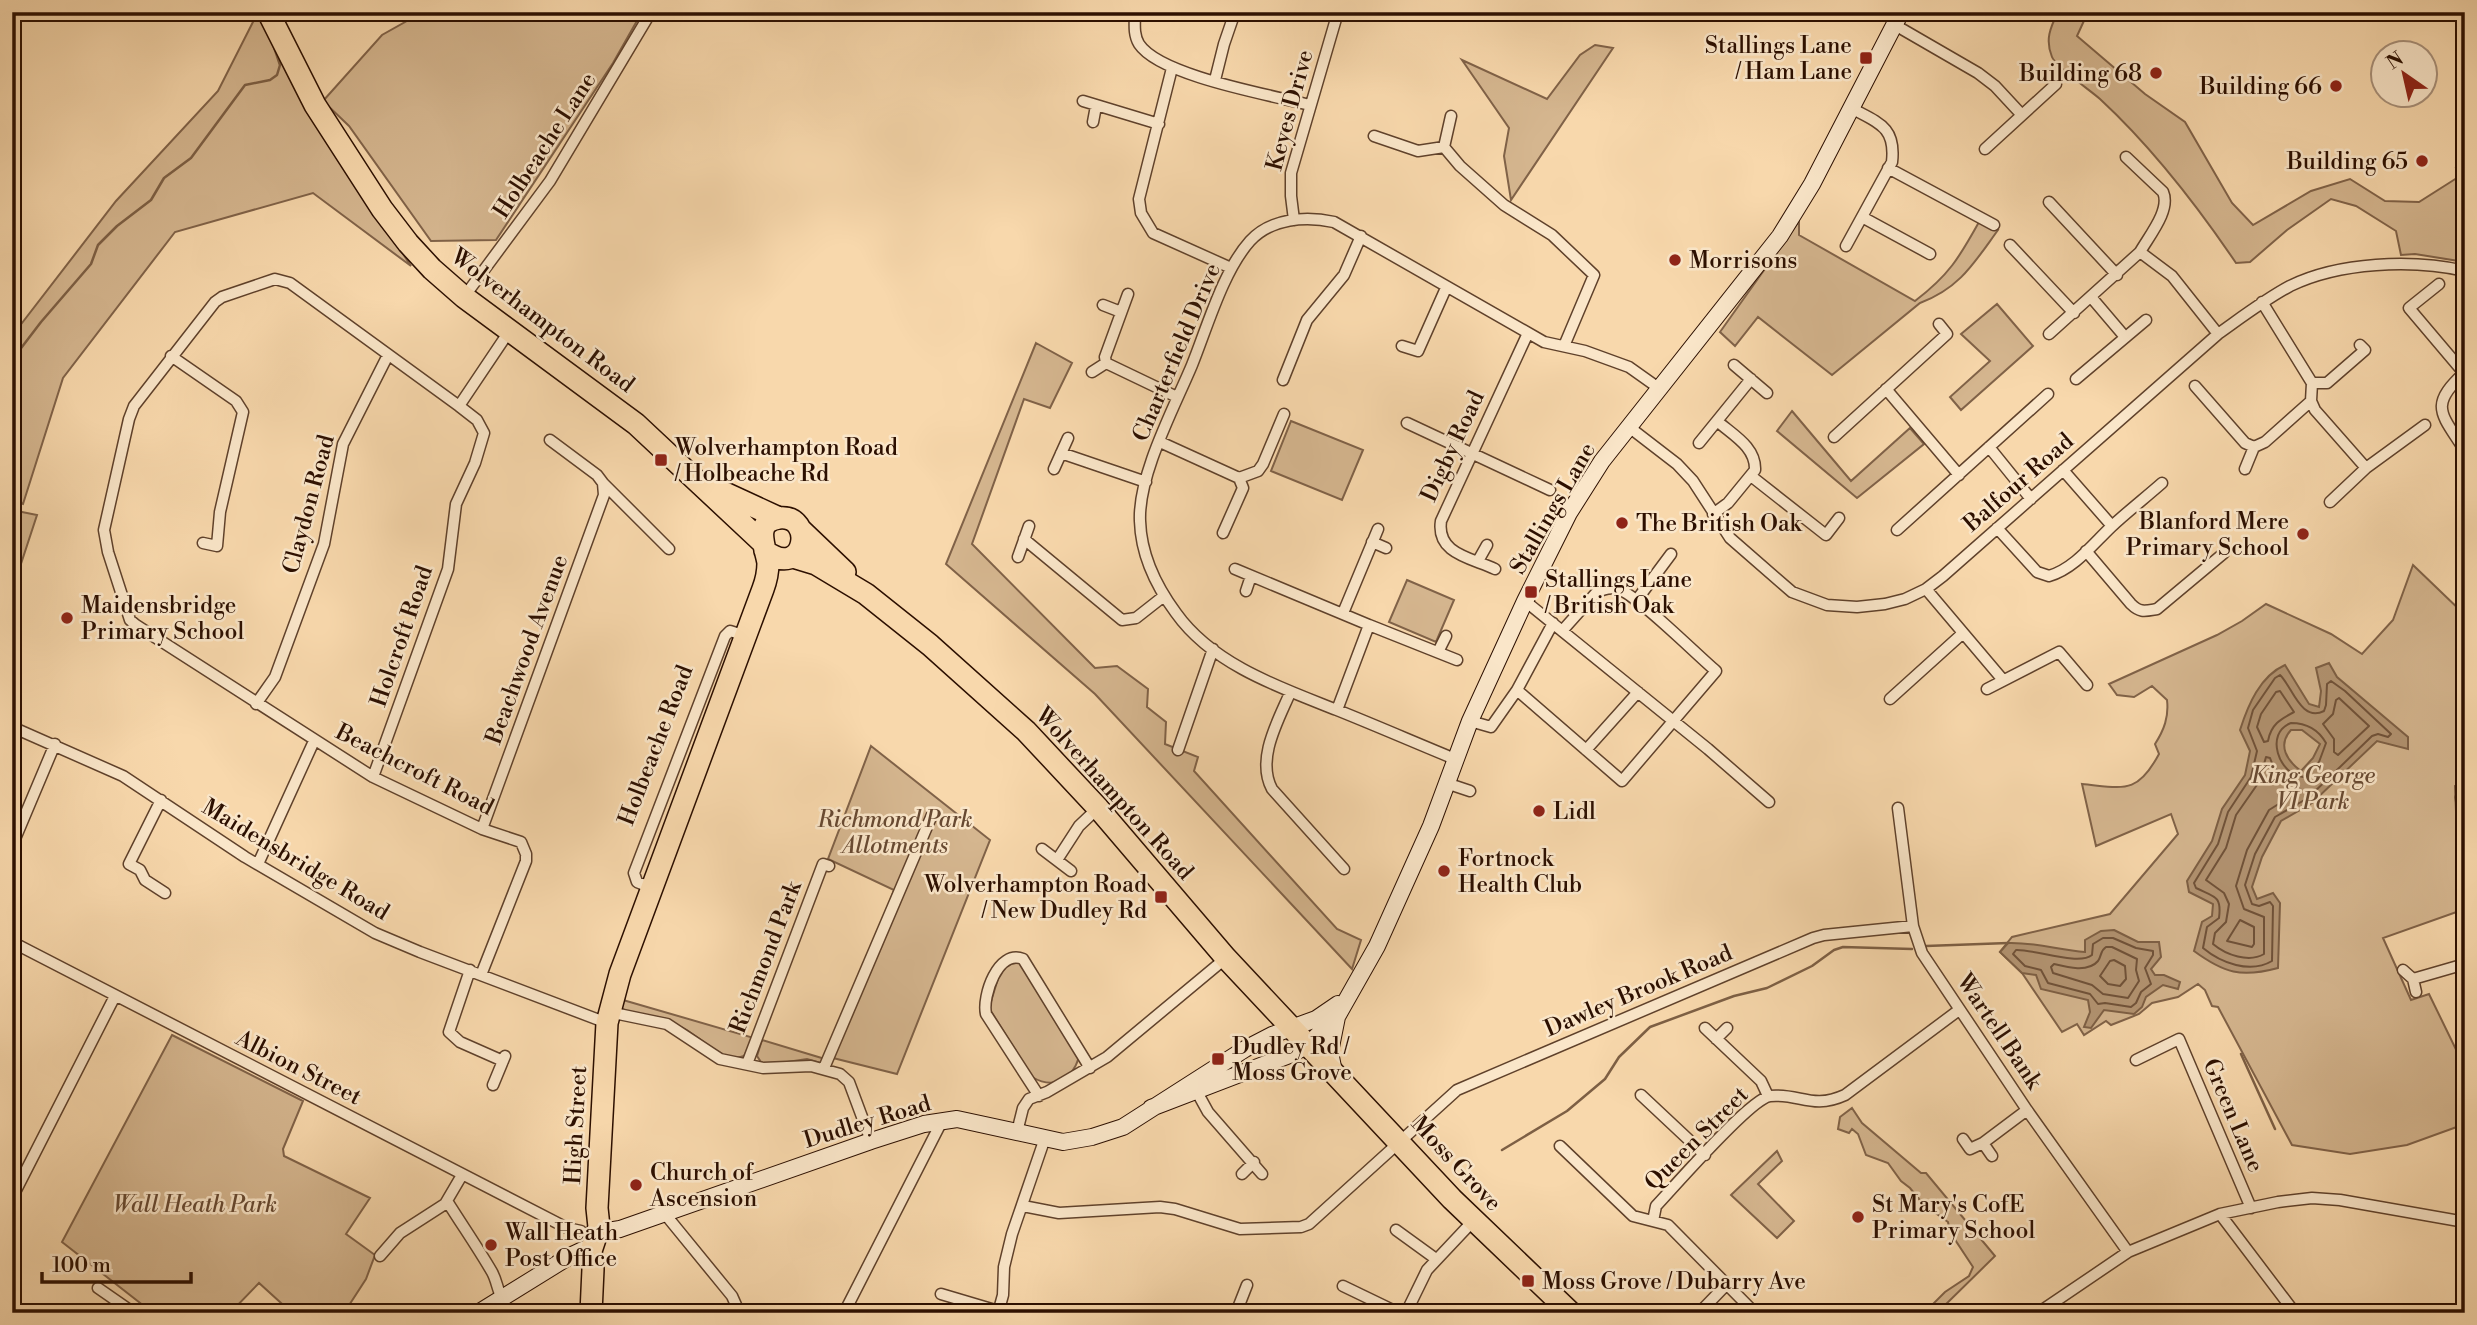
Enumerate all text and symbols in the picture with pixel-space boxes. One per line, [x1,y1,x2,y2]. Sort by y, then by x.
place label: Stallings Lane / Ham Lane [1705,32,1852,86]
north arrow [2368,38,2438,108]
street label: Keyes Drive [1260,47,1320,174]
text: N [2382,47,2408,75]
marker: Stallings Lane / Ham Lane [1858,50,1874,66]
place label: Building 68 [2018,60,2142,88]
marker: Building 68 [2148,65,2164,81]
street label: Holbeache Lane [487,67,602,224]
place label: Building 66 [2198,73,2322,101]
marker: Building 66 [2328,78,2344,94]
place label: Building 65 [2286,148,2408,176]
marker: Building 65 [2414,153,2430,169]
street label: Wolverhampton Road [444,242,640,399]
place label: Morrisons [1689,247,1797,275]
marker: Morrisons [1667,252,1683,268]
street label: Charterfield Drive [1127,259,1227,446]
street label: Digby Road [1415,386,1491,506]
street label: Balfour Road [1957,427,2079,539]
street label: Claydon Road [277,432,341,577]
place label: Wolverhampton Road / Holbeache Rd [674,434,898,488]
street label: Stallings Lane [1504,438,1602,579]
marker: Wolverhampton Road / Holbeache Rd [653,452,669,468]
place label: Blanford Mere Primary School [2126,508,2289,562]
place label: The British Oak [1636,510,1803,538]
marker: The British Oak [1614,515,1630,531]
marker: Blanford Mere Primary School [2295,526,2311,542]
street label: Beachwood Avenue [479,551,574,749]
street label: Holcroft Road [365,562,439,711]
place label: Stallings Lane / British Oak [1544,566,1692,620]
marker: Stallings Lane / British Oak [1523,584,1539,600]
place label: Maidensbridge Primary School [81,592,244,646]
marker: Maidensbridge Primary School [59,610,75,626]
street label: Holbeache Road [613,661,699,829]
street label: Wolverhampton Road [1029,701,1199,886]
street label: Beachcroft Road [330,718,498,822]
park label: King George VI Park [2251,762,2376,816]
street label: Maidensbridge Road [197,793,394,927]
place label: Lidl [1553,798,1596,826]
marker: Lidl [1531,803,1547,819]
park label: Richmond Park Allotments [817,806,972,860]
place label: Fortnock Health Club [1458,845,1582,899]
marker: Fortnock Health Club [1436,863,1452,879]
place label: Wolverhampton Road / New Dudley Rd [923,871,1147,925]
street label: Richmond Park [724,876,808,1038]
marker: Wolverhampton Road / New Dudley Rd [1153,889,1169,905]
street label: Dawley Brook Road [1540,939,1736,1043]
street label: Wartell Bank [1950,968,2049,1095]
street label: Albion Street [230,1024,366,1111]
place label: Dudley Rd / Moss Grove [1232,1033,1352,1087]
marker: Dudley Rd / Moss Grove [1210,1051,1226,1067]
street label: Green Lane [2197,1054,2270,1176]
street label: High Street [559,1065,593,1185]
street label: Queen Street [1639,1081,1754,1196]
street label: Dudley Road [800,1089,934,1155]
street label: Moss Grove [1405,1110,1507,1217]
place label: Church of Ascension [649,1159,757,1213]
marker: Church of Ascension [628,1177,644,1193]
park label: Wall Heath Park [113,1191,277,1219]
place label: St Mary's CofE Primary School [1872,1191,2035,1245]
marker: St Mary's CofE Primary School [1850,1209,1866,1225]
place label: Wall Heath Post Office [504,1219,618,1273]
marker: Wall Heath Post Office [483,1237,499,1253]
scale bar [42,1241,191,1285]
text: 100 m [52,1253,111,1279]
place label: Moss Grove / Dubarry Ave [1542,1268,1806,1296]
marker: Moss Grove / Dubarry Ave [1520,1273,1536,1289]

